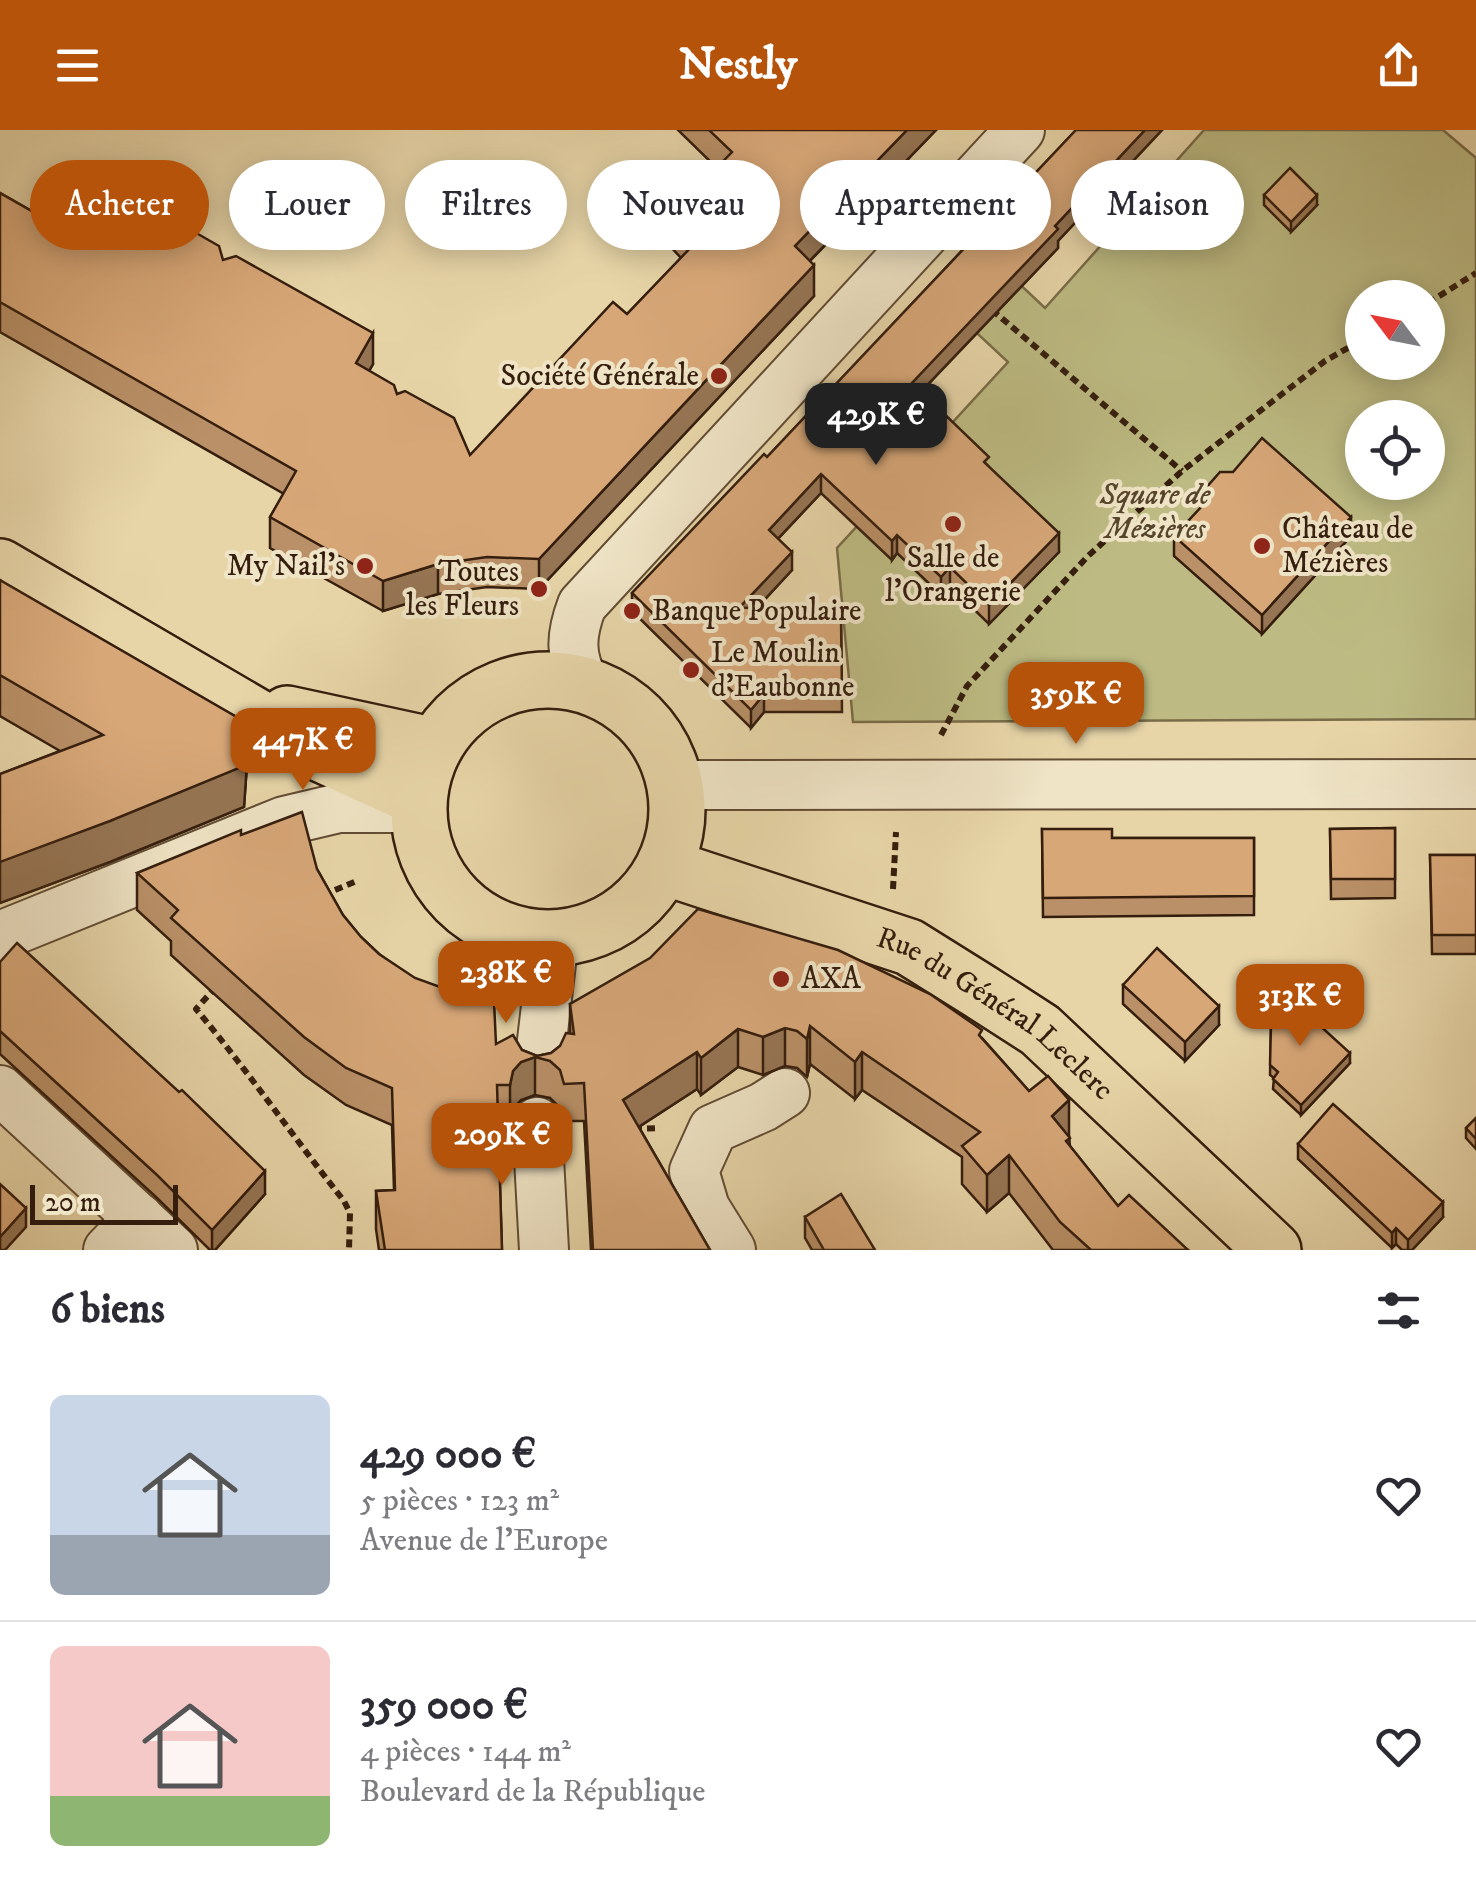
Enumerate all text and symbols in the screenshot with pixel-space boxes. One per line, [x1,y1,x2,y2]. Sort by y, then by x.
text: Nestly [679,37,797,93]
icon: menu [50,38,105,93]
icon: share [1371,38,1426,93]
chip: Acheter [30,160,209,250]
chip: Louer [229,160,385,250]
chip: Filtres [405,160,567,250]
chip: Nouveau [587,160,780,250]
chip: Appartement [800,160,1051,250]
chip: Maison [1071,160,1244,250]
north arrow [1345,280,1445,380]
map controls [1345,280,1445,500]
place label: Société Générale [501,358,699,395]
marker: Société Générale [708,365,730,387]
pin: 429K € [795,383,957,468]
text: 429K € [827,395,925,435]
button: locate [1345,400,1445,500]
park label: Square de Mézières [1099,477,1211,548]
place label: Château de Mézières [1282,511,1414,582]
marker: Salle de l'Orangerie [942,513,964,535]
marker: Château de Mézières [1251,535,1273,557]
place label: Salle de l'Orangerie [885,540,1021,611]
place label: My Nail's [227,548,345,585]
place label: Toutes les Fleurs [406,554,519,625]
marker: My Nail's [354,555,376,577]
marker: Toutes les Fleurs [528,578,550,600]
place label: Banque Populaire [652,593,862,630]
marker: Banque Populaire [621,600,643,622]
place label: Le Moulin d'Eaubonne [711,635,854,706]
marker: Le Moulin d'Eaubonne [680,659,702,681]
pin: 359K € [995,662,1157,747]
text: 359K € [1030,674,1122,714]
pin: 447K € [222,708,384,793]
text: 447K € [253,720,353,760]
street label: Rue du Général Leclerc [872,919,1121,1108]
pin: 238K € [425,941,587,1026]
text: 238K € [460,953,552,993]
place label: AXA [801,961,862,998]
pin: 313K € [1219,964,1381,1049]
marker: AXA [770,968,792,990]
text: 313K € [1258,976,1342,1016]
pin: 209K € [421,1103,583,1188]
text: 209K € [454,1115,551,1155]
scale bar [30,1180,178,1224]
text: 20 m [45,1185,101,1220]
icon: filters [1371,1283,1426,1338]
text: 6 biens [50,1284,165,1336]
text: 429 000 € [360,1429,536,1481]
icon: home [130,1435,250,1555]
icon: heart [1371,1468,1426,1523]
text: 5 pièces · 123 m² [360,1481,559,1521]
text: Avenue de l'Europe [360,1521,608,1561]
text: 359 000 € [360,1680,528,1732]
icon: home [130,1686,250,1806]
icon: heart [1371,1719,1426,1774]
text: 4 pièces · 144 m² [360,1732,571,1772]
text: Boulevard de la République [360,1772,706,1812]

